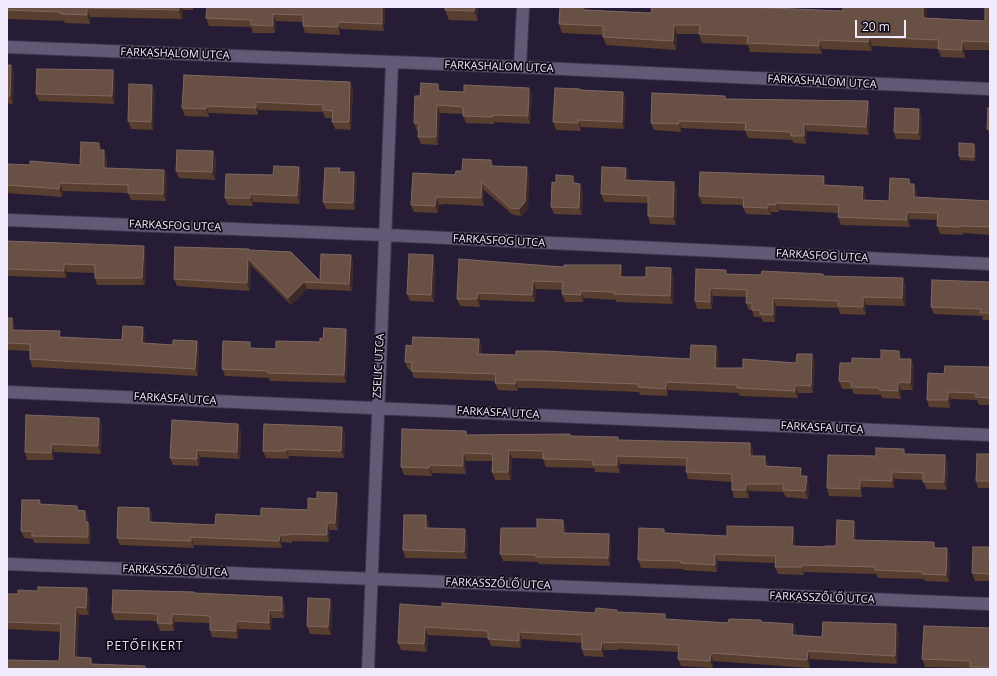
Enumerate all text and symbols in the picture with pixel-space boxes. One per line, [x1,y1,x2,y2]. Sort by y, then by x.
scale bar [857,12,908,38]
text: 20 m [862,18,890,35]
street label: FARKASHALOM UTCA [120,45,230,63]
street label: FARKASHALOM UTCA [444,58,554,76]
street label: FARKASHALOM UTCA [767,73,877,91]
street label: FARKASFOG UTCA [129,218,221,234]
street label: FARKASFOG UTCA [453,232,545,250]
street label: FARKASFOG UTCA [776,247,868,265]
street label: ZSELIC UTCA [371,333,387,399]
street label: FARKASFA UTCA [133,390,217,408]
street label: FARKASFA UTCA [456,404,540,422]
street label: FARKASFA UTCA [780,419,864,437]
street label: FARKASSZŐLŐ UTCA [122,563,228,579]
street label: FARKASSZŐLŐ UTCA [445,576,551,592]
street label: FARKASSZŐLŐ UTCA [769,590,875,606]
district label: PETŐFIKERT [106,640,184,654]

